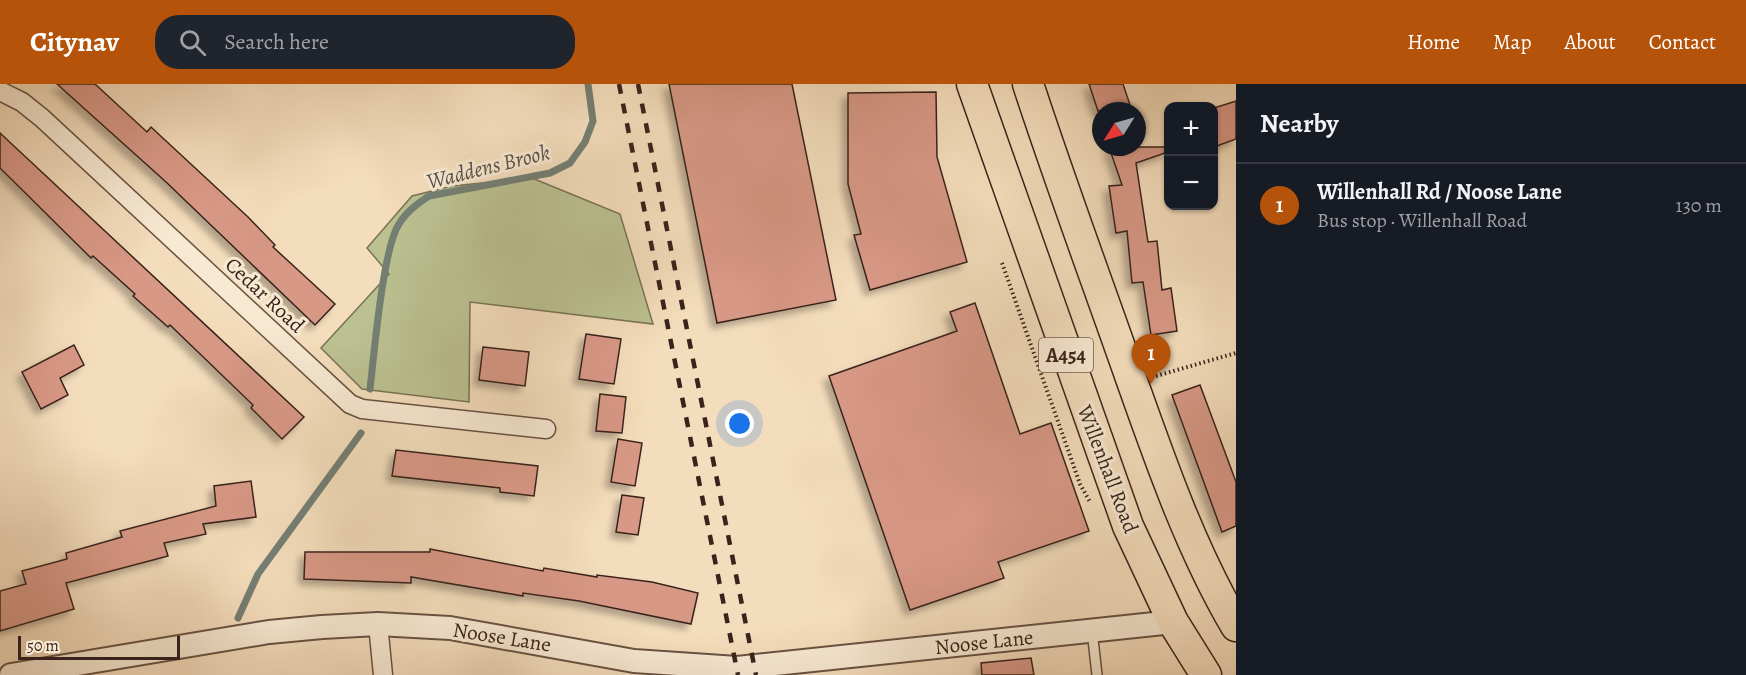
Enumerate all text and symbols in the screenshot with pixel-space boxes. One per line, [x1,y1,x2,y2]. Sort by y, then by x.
search box [155,15,575,69]
text: Citynav [30,23,119,61]
icon: search [176,26,209,59]
text: Search here [224,27,329,57]
text: Home [1407,28,1460,56]
text: Map [1493,28,1531,56]
text: About [1564,28,1616,56]
text: Contact [1649,28,1716,56]
north arrow [1092,102,1146,156]
map controls [1164,102,1218,210]
button: + [1164,102,1218,156]
text: Nearby [1260,106,1339,141]
water label: Waddens Brook [424,137,553,197]
button: − [1164,156,1218,210]
text: Willenhall Rd / Noose Lane [1317,177,1562,207]
text: 1 [1276,192,1283,219]
text: 130 m [1676,192,1722,219]
text: Bus stop · Willenhall Road [1317,207,1527,234]
street label: Cedar Road [219,251,311,340]
pin: 1 [1132,334,1170,384]
road number: A454 [1039,338,1093,372]
street label: Willenhall Road [1070,400,1146,538]
your location [725,409,754,438]
street label: Noose Lane [451,615,553,659]
street label: Noose Lane [933,623,1035,661]
scale bar [18,633,180,660]
text: 50 m [27,635,59,657]

